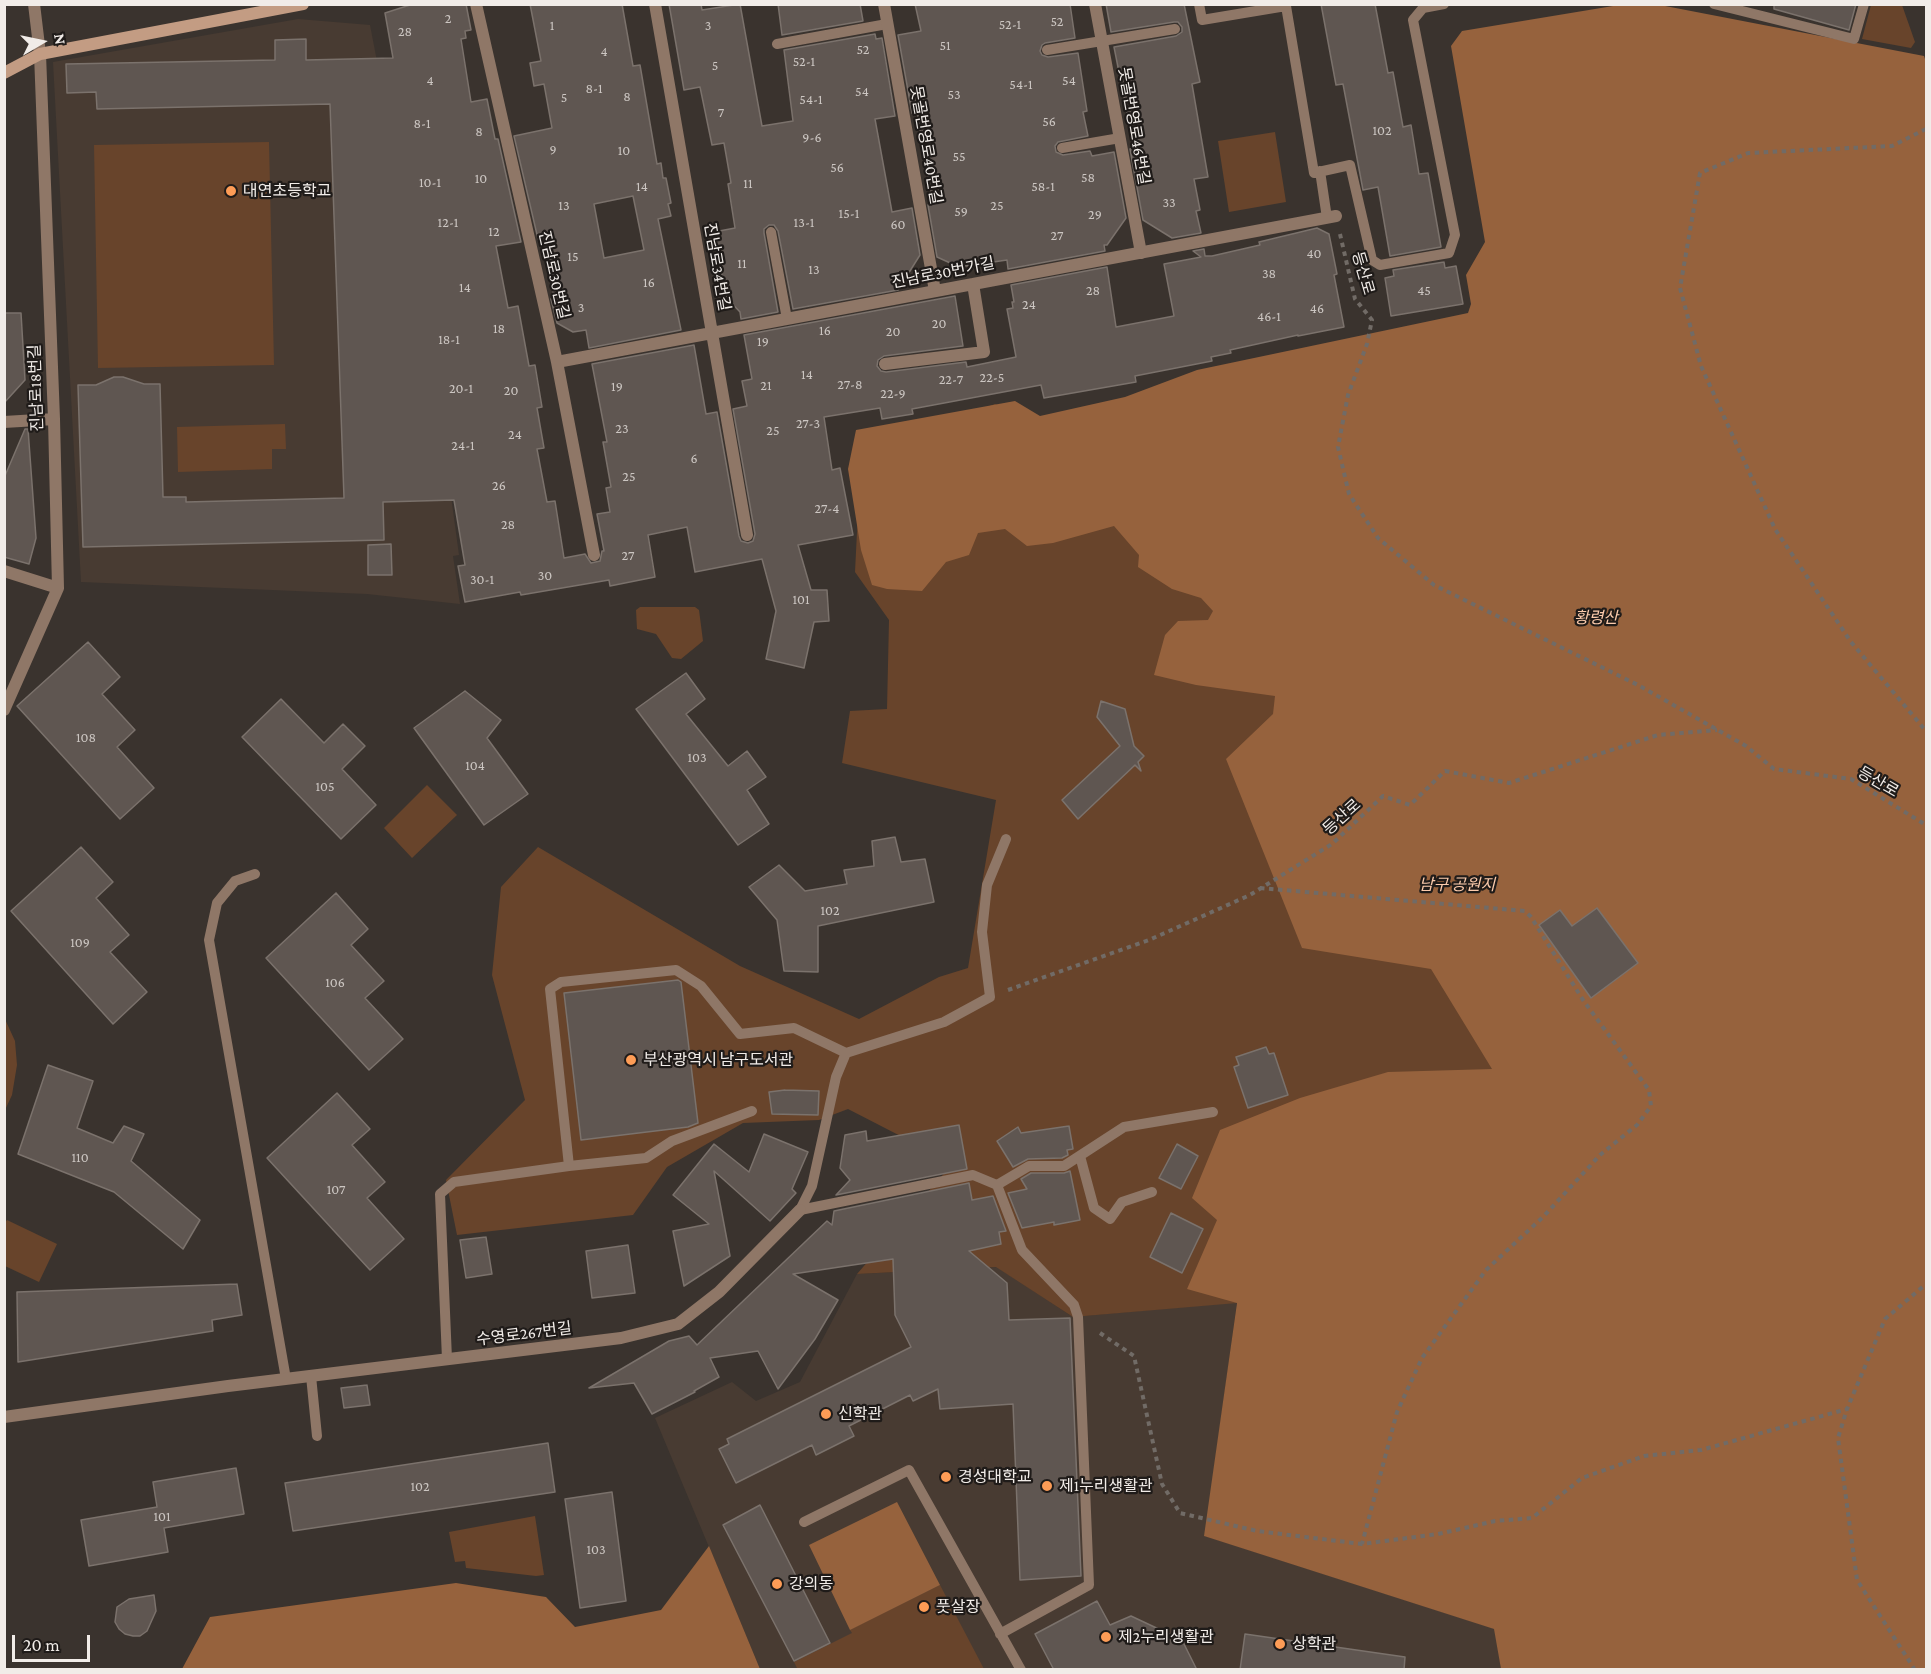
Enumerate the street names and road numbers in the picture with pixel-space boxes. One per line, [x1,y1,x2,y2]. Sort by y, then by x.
street label: 못골번영로46번길 [1114,66,1154,186]
street label: 못골번영로40번길 [906,84,946,206]
street label: 진남로34번길 [700,221,734,313]
street label: 진남로30번길 [534,229,574,321]
street label: 등산로 [1348,249,1378,297]
street label: 진남로30번가길 [890,254,996,292]
street label: 진남로18번길 [25,344,47,432]
street label: 등산로 [1854,763,1902,801]
street label: 등산로 [1319,795,1365,839]
street label: 수영로267번길 [475,1319,573,1349]

